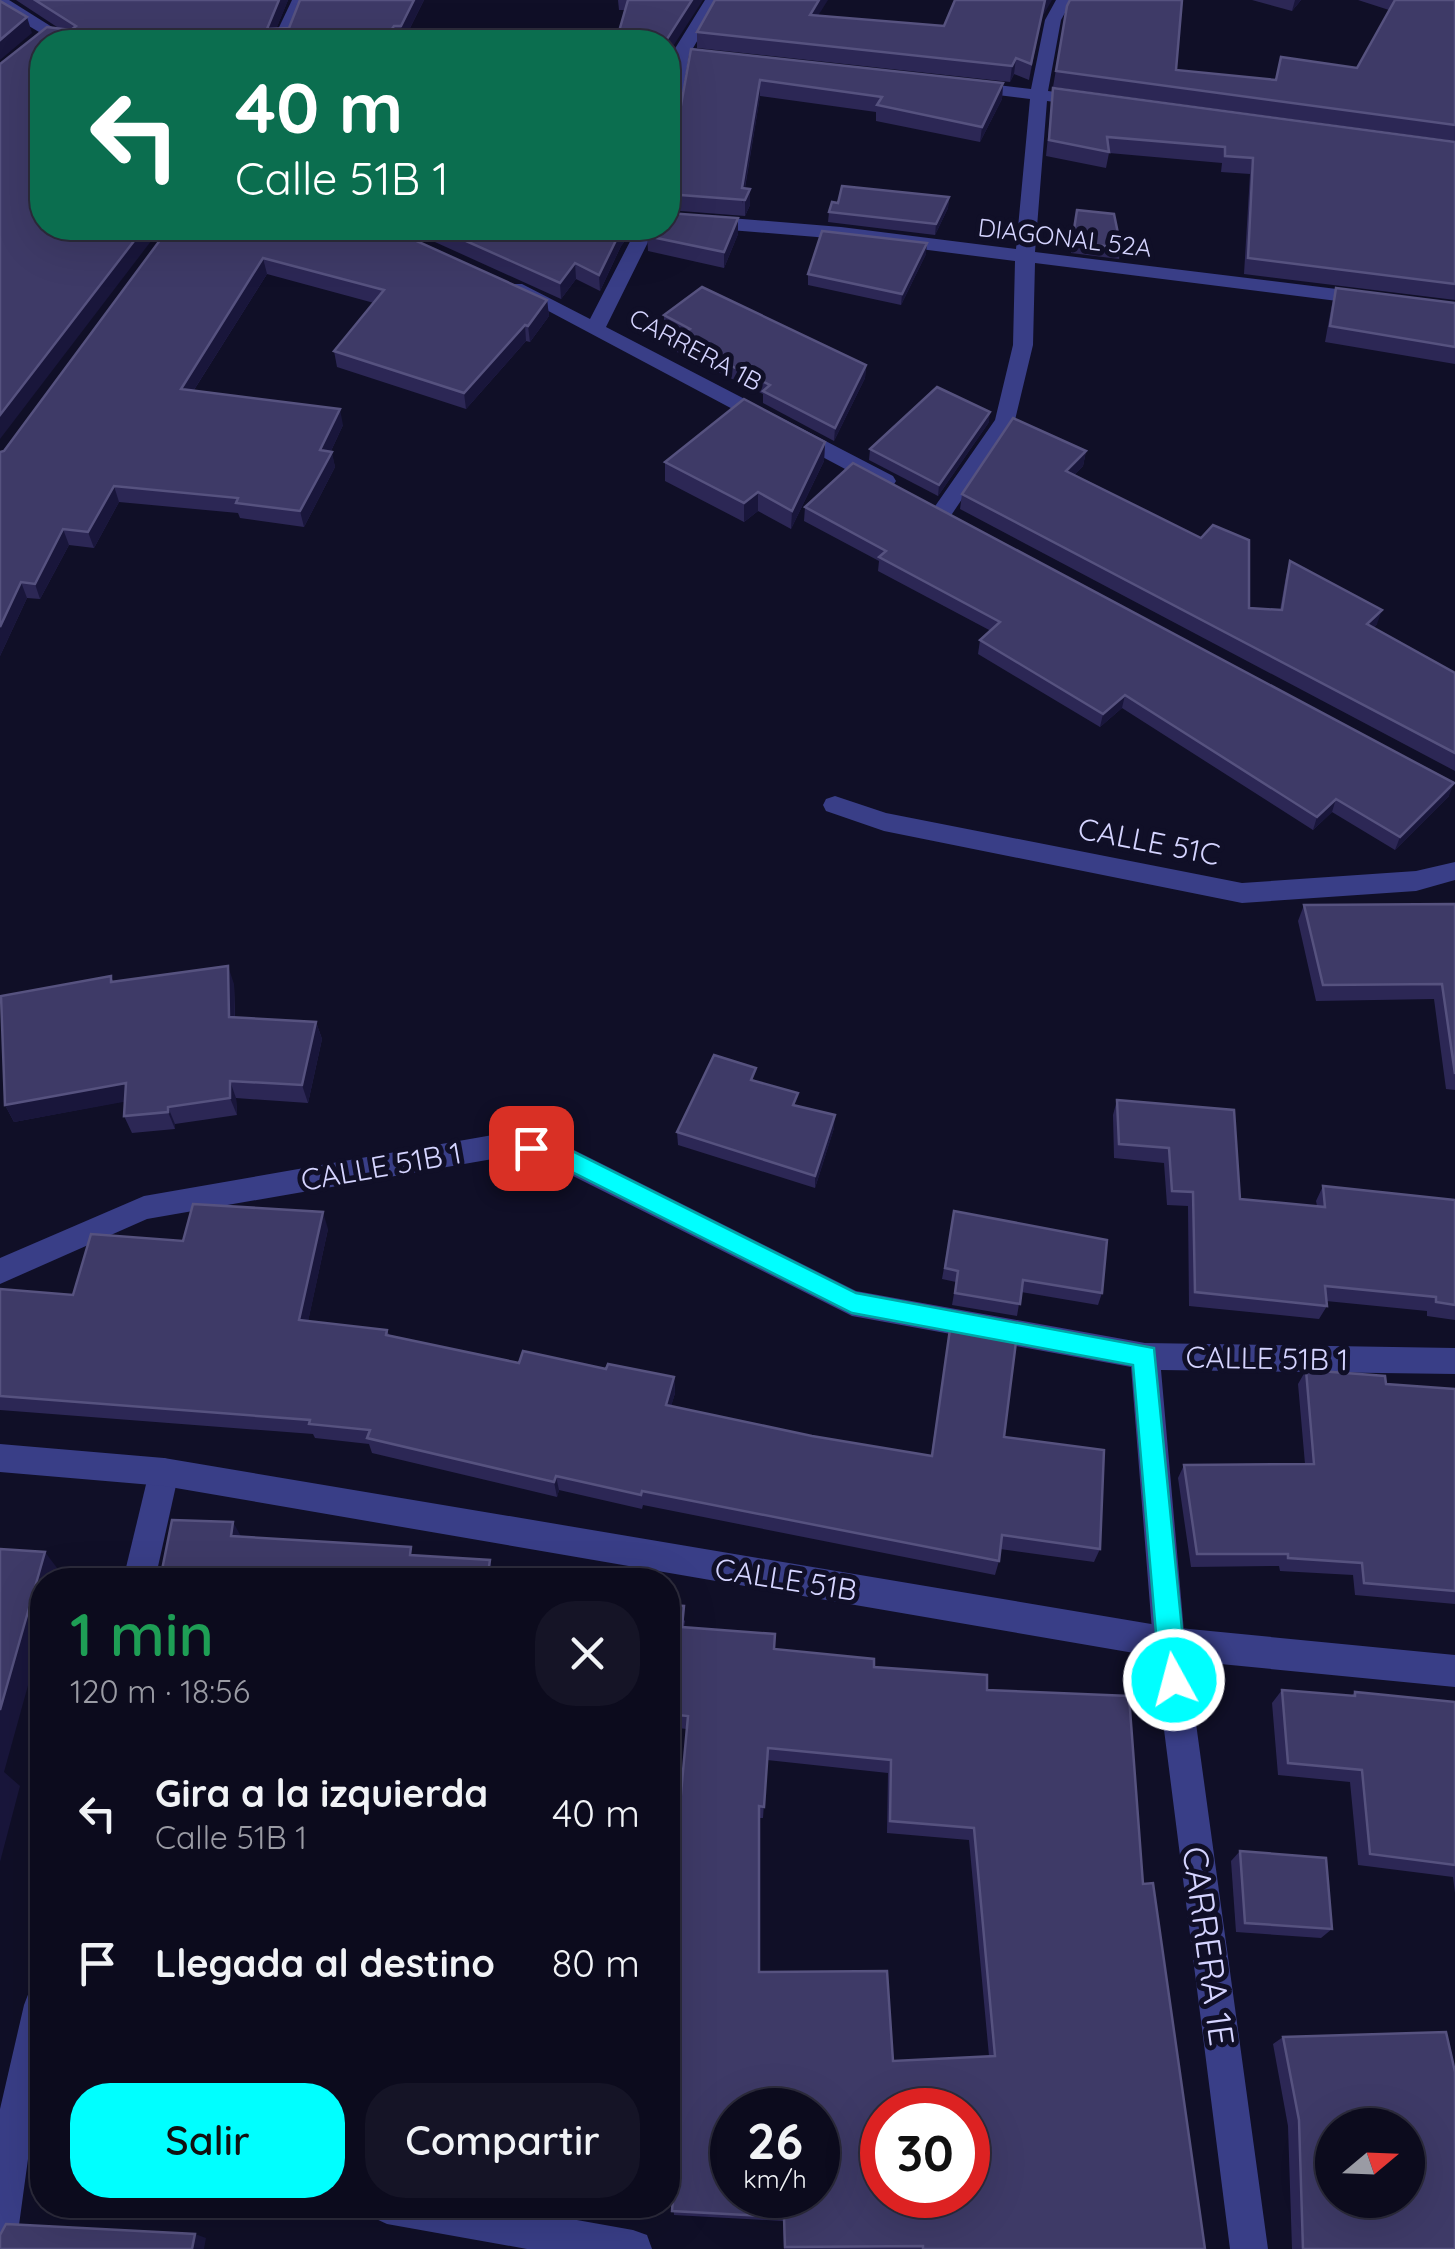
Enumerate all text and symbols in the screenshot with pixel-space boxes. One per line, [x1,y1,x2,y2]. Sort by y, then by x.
text: 40 m [235,63,403,151]
icon: left [70,70,200,200]
text: Calle 51B 1 [235,150,449,206]
street label: DIAGONAL 52A [976,211,1154,263]
street label: CARRERA 1B [624,301,768,397]
street label: CALLE 51C [1075,809,1223,873]
pin [489,1106,574,1191]
icon: arrive [504,1121,559,1176]
street label: CALLE 51B 1 [298,1133,464,1199]
street label: CALLE 51B 1 [1185,1338,1349,1378]
street label: CALLE 51B [712,1549,860,1609]
text: 1 min [70,1596,214,1671]
button: close [535,1601,640,1706]
position arrow [1122,1628,1226,1732]
text: 120 m · 18:56 [70,1671,250,1711]
text: Gira a la izquierda [155,1769,488,1817]
icon: left [70,1786,125,1841]
text: 40 m [552,1789,640,1837]
text: Calle 51B 1 [155,1817,307,1857]
street label: CARRERA 1E [1173,1844,1245,2048]
icon: arrive [70,1936,125,1991]
text: Llegada al destino [155,1939,495,1987]
text: 80 m [552,1939,640,1987]
button: Salir [70,2083,345,2198]
button: Compartir [365,2083,640,2198]
speed limit sign: 30 [860,2088,990,2218]
north arrow [1315,2108,1425,2218]
map controls [1315,2108,1425,2218]
text: 26 [747,2109,803,2172]
text: km/h [743,2163,807,2194]

